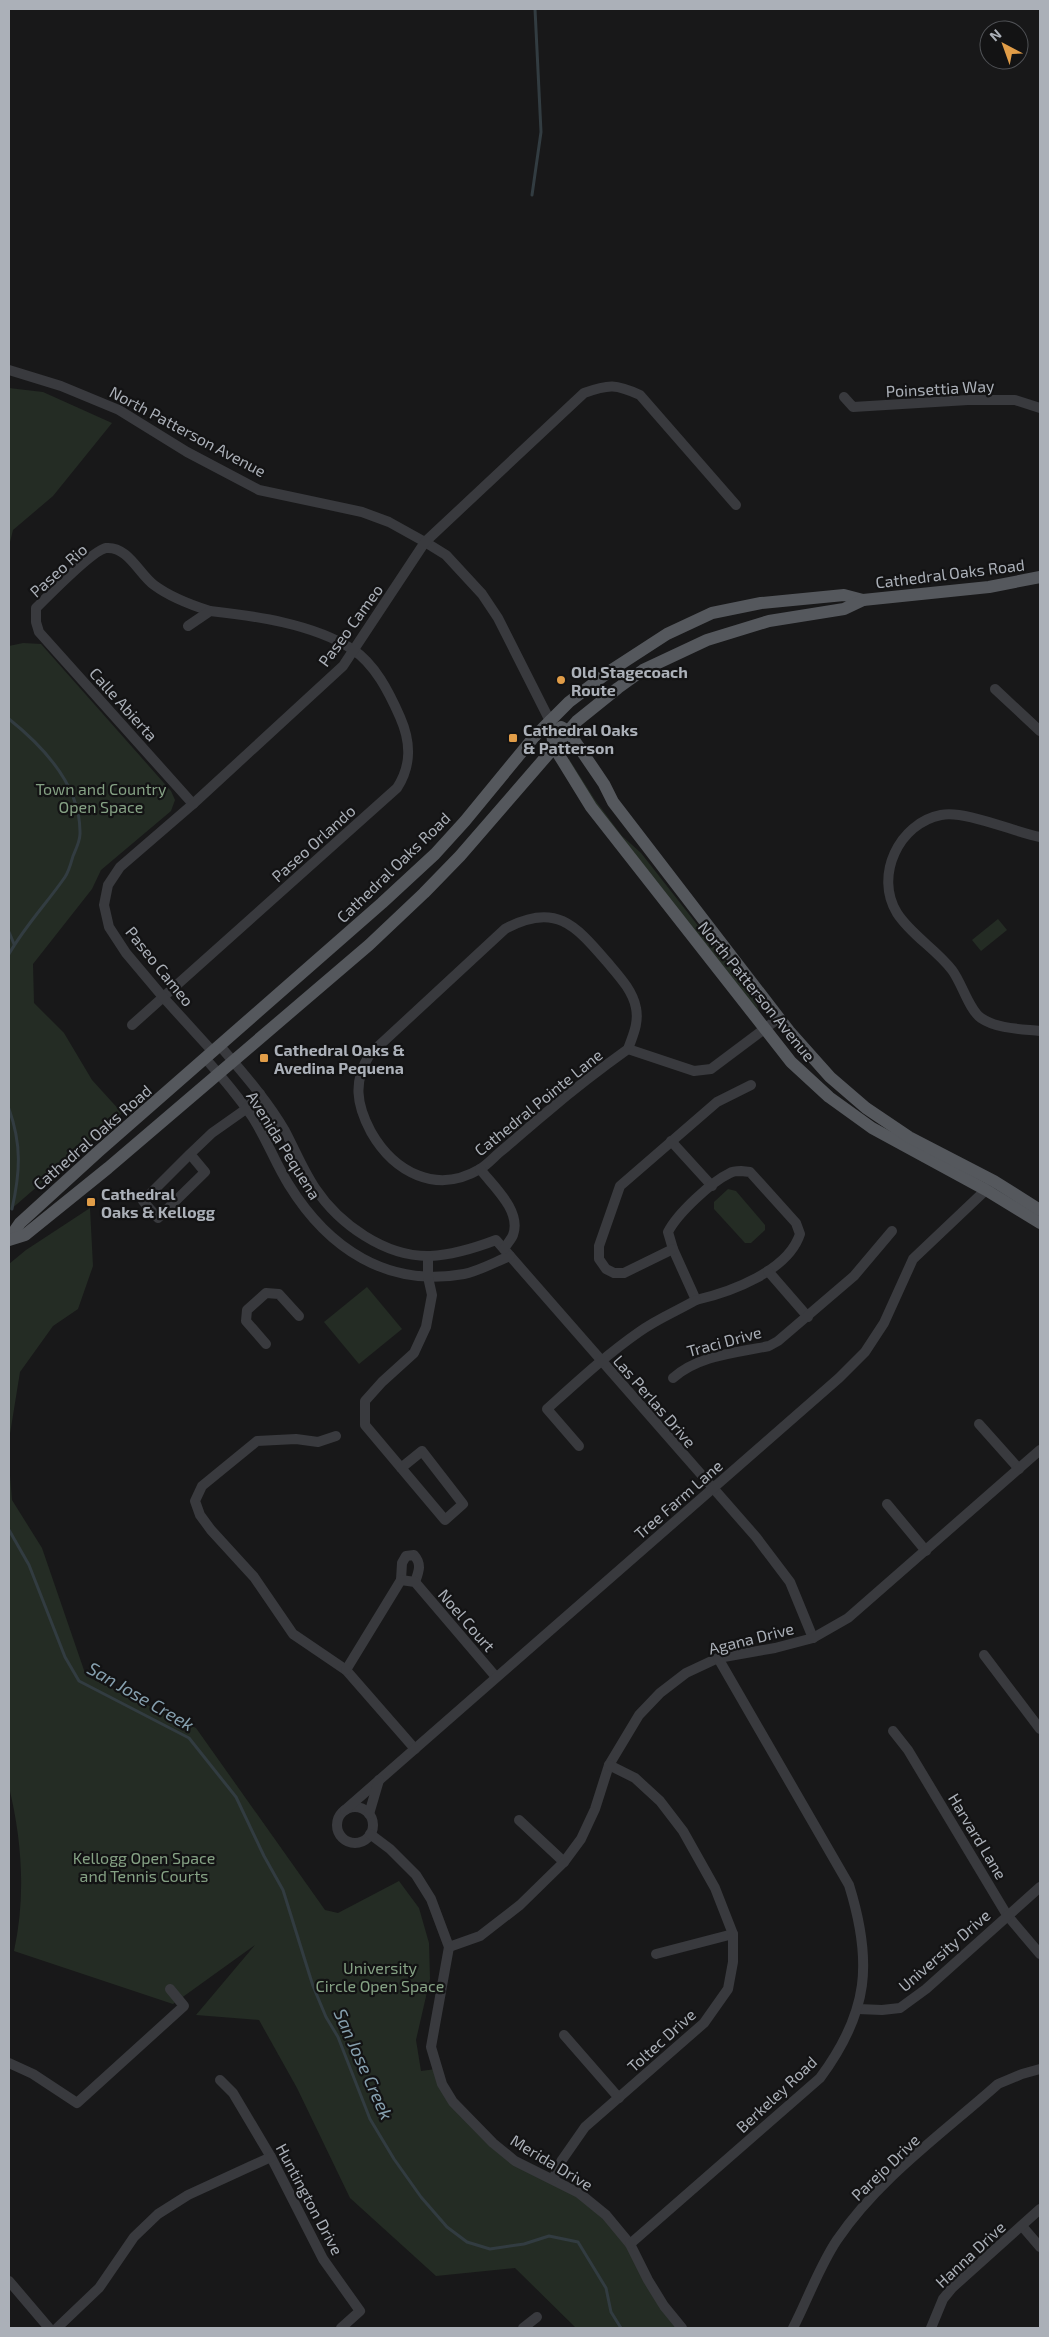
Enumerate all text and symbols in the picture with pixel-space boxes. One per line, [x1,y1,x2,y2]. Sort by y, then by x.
north arrow [979,20,1029,70]
text: N [986,25,1005,45]
street label: Poinsettia Way [885,376,995,400]
street label: North Patterson Avenue [107,382,269,480]
street label: Paseo Rio [25,539,91,601]
street label: Cathedral Oaks Road [874,554,1026,592]
street label: Paseo Cameo [314,580,386,670]
place label: Old Stagecoach Route [571,662,688,699]
street label: Calle Abierta [86,663,162,745]
marker: Old Stagecoach Route [555,674,567,686]
place label: Cathedral Oaks & Patterson [523,720,638,757]
marker: Cathedral Oaks & Patterson [507,732,519,744]
park label: Town and Country Open Space [35,779,167,816]
street label: Paseo Orlando [267,801,359,885]
street label: Cathedral Oaks Road [332,808,454,926]
street label: North Patterson Avenue [695,917,819,1065]
street label: Paseo Cameo [122,922,198,1010]
place label: Cathedral Oaks & Avedina Pequena [274,1040,405,1077]
street label: Cathedral Pointe Lane [470,1045,606,1159]
marker: Cathedral Oaks & Avedina Pequena [258,1052,270,1064]
street label: Cathedral Oaks Road [29,1081,155,1193]
street label: Avenida Pequena [243,1087,325,1203]
place label: Cathedral Oaks & Kellogg [101,1184,216,1221]
marker: Cathedral Oaks & Kellogg [85,1196,97,1208]
street label: Traci Drive [685,1322,763,1360]
street label: Las Perlas Drive [610,1351,700,1451]
street label: Tree Farm Lane [630,1456,726,1542]
street label: Noel Court [435,1585,499,1655]
street label: Agana Drive [706,1618,796,1658]
water label: San Jose Creek [84,1657,198,1735]
street label: Harvard Lane [945,1790,1011,1882]
park label: Kellogg Open Space and Tennis Courts [73,1848,215,1885]
street label: University Drive [894,1905,994,1995]
park label: University Circle Open Space [316,1958,444,1995]
street label: Toltec Drive [623,2004,699,2076]
water label: San Jose Creek [330,2005,398,2123]
street label: Berkeley Road [732,2052,820,2136]
street label: Merida Drive [507,2130,597,2194]
street label: Parejo Drive [847,2130,924,2205]
street label: Huntington Drive [273,2140,347,2258]
street label: Hanna Drive [931,2217,1009,2291]

